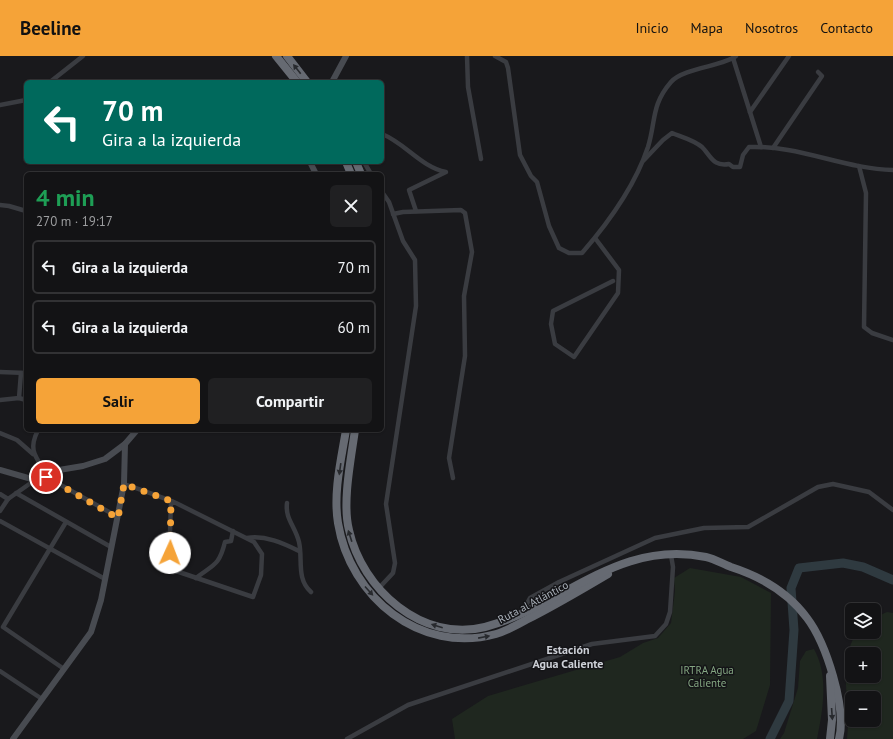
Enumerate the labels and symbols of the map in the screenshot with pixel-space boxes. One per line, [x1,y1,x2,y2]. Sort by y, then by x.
one-way arrow [293,64,301,74]
pin [29,460,63,494]
one-way arrow [337,463,343,475]
one-way arrow [347,530,353,542]
position arrow [149,532,191,574]
street label: Ruta al Atlántico [495,578,571,626]
one-way arrow [364,585,373,596]
one-way arrow [430,623,442,629]
one-way arrow [477,633,490,639]
district label: Estación Agua Caliente [533,642,603,671]
park label: IRTRA Agua Caliente [680,663,734,690]
one-way arrow [828,708,835,720]

